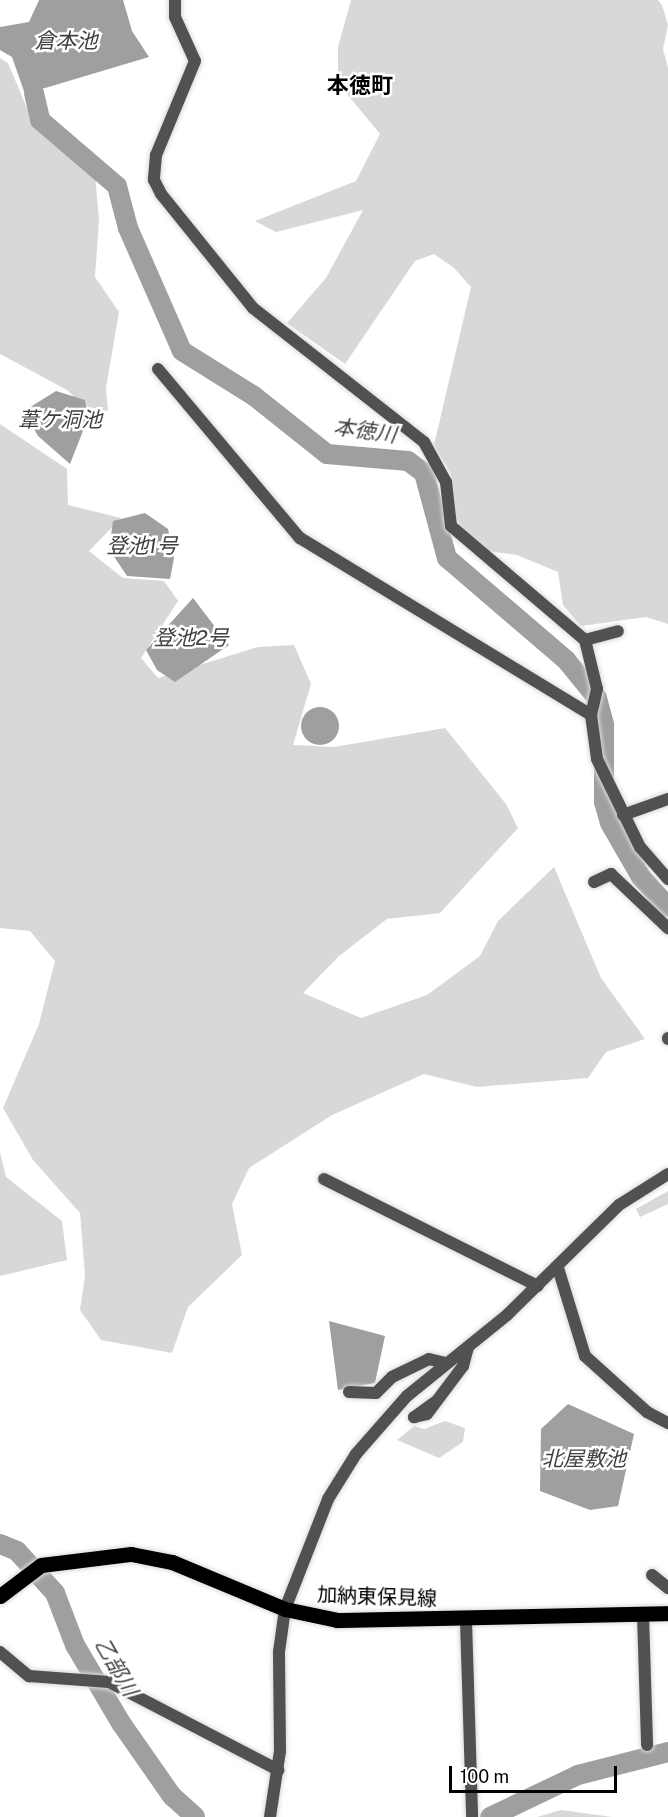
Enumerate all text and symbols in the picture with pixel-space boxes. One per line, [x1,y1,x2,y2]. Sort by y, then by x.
water label: 倉本池 [35,28,97,54]
district label: 本徳町 [327,73,393,99]
water label: 葦ケ洞池 [18,407,102,433]
water label: 本徳川 [332,414,398,448]
water label: 登池1号 [106,533,178,559]
water label: 登池2号 [153,625,229,651]
water label: 北屋敷池 [542,1446,626,1472]
street label: 加納東保見線 [317,1583,437,1611]
water label: 乙部川 [89,1633,143,1701]
scale bar [452,1754,620,1792]
text: 100 m [460,1766,509,1787]

